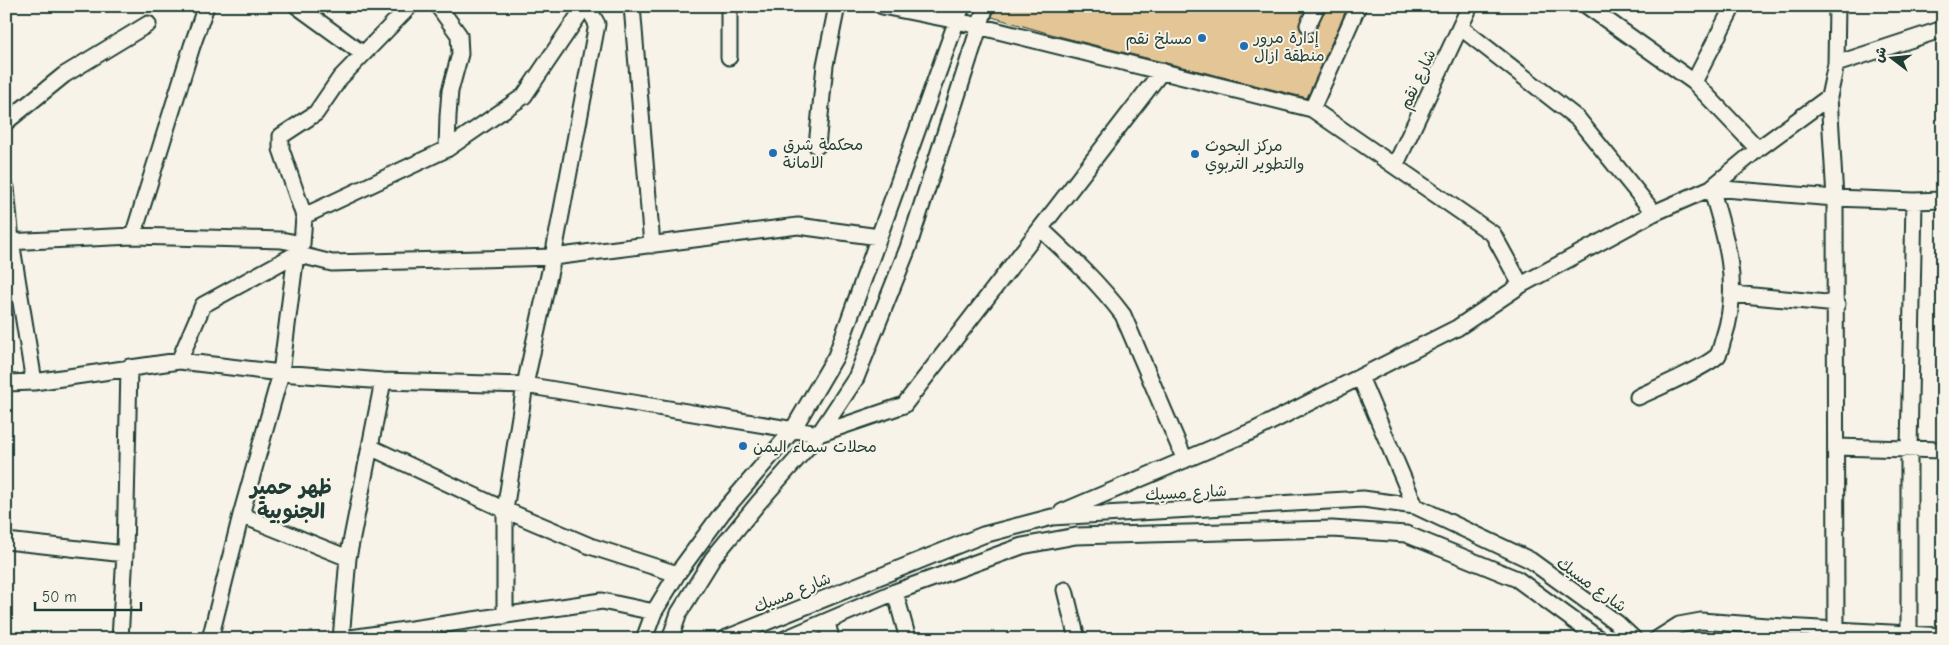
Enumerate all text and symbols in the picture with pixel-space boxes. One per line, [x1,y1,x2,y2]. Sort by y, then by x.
place label: إدارة مرور منطقة ازال [1252,29,1325,65]
place label: مسلخ نقم [1125,30,1192,51]
marker: مسلخ نقم [1196,32,1208,44]
north arrow [1866,32,1916,82]
marker: إدارة مرور منطقة ازال [1238,40,1250,52]
text: ش [1870,45,1890,64]
street label: شارع نقم [1396,47,1442,113]
place label: محكمة شرق الامانة [783,136,863,172]
place label: مركز البحوث والتطوير التربوي [1205,137,1304,175]
marker: محكمة شرق الامانة [767,147,779,159]
marker: مركز البحوث والتطوير التربوي [1189,148,1201,160]
place label: محلات سماء اليمن [753,438,877,456]
marker: محلات سماء اليمن [737,440,749,452]
district label: ظهر حمير الجنوبية [248,475,332,524]
street label: شارع مسيك [1145,482,1227,506]
street label: شارع مسيك [1552,554,1630,618]
street label: شارع مسيك [751,569,834,618]
scale bar [35,580,141,612]
text: 50 m [42,588,77,606]

